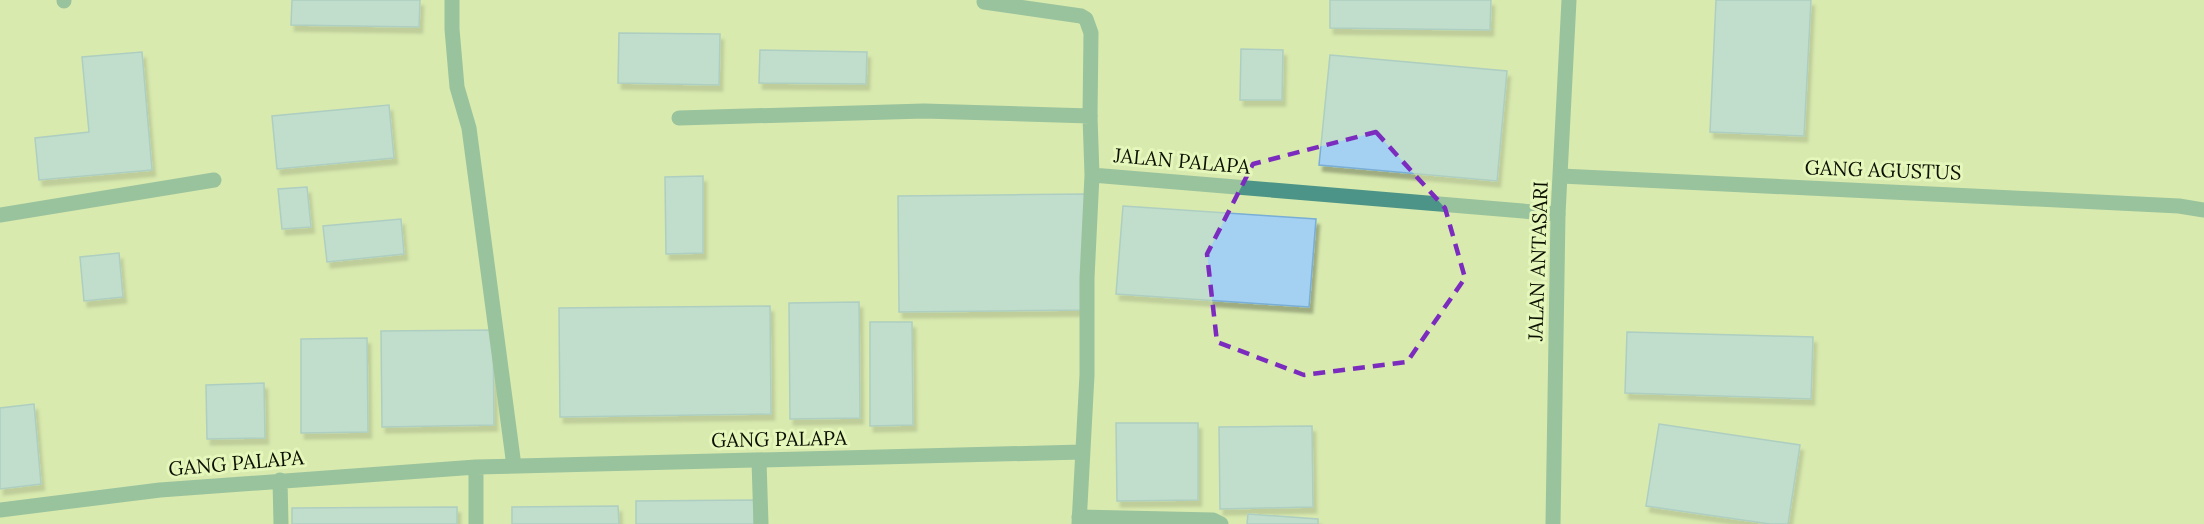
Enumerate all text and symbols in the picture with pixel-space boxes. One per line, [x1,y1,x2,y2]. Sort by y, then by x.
street label: JALAN PALAPA [1112,142,1252,179]
street label: GANG AGUSTUS [1804,154,1962,185]
street label: JALAN ANTASARI [1522,181,1553,342]
street label: GANG PALAPA [711,425,848,452]
street label: GANG PALAPA [167,444,305,481]

